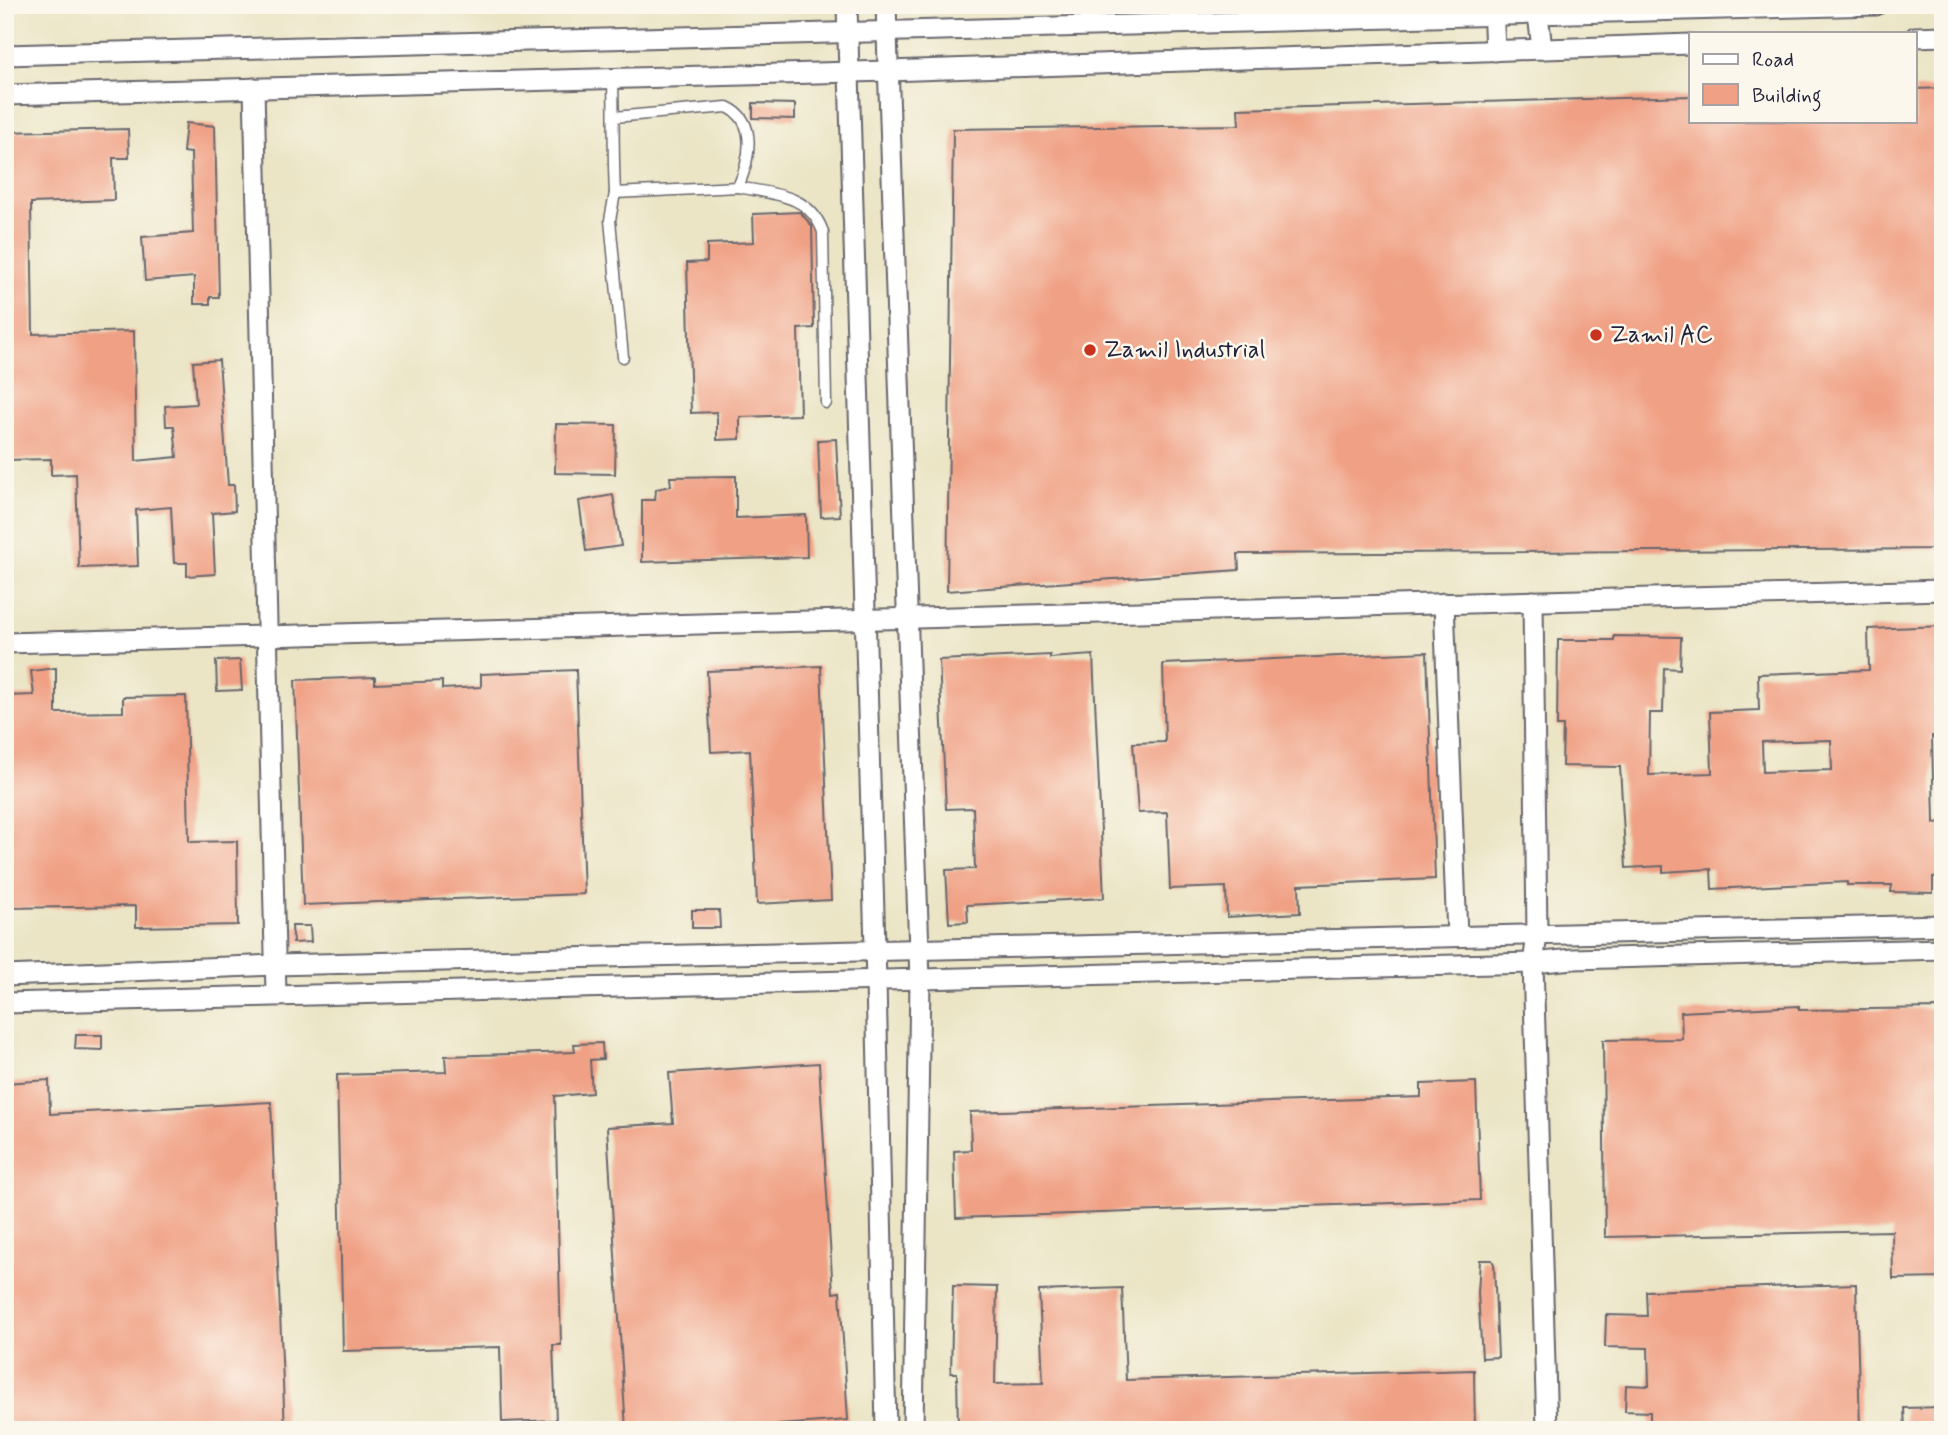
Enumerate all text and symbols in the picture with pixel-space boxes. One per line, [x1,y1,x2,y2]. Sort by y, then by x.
legend [1689,32,1916,122]
text: Road [1752,46,1794,74]
text: Building [1752,82,1822,112]
place label: Zamil AC [1610,320,1713,351]
marker: Zamil AC [1588,327,1604,343]
place label: Zamil Industrial [1104,335,1266,366]
marker: Zamil Industrial [1082,342,1098,358]

